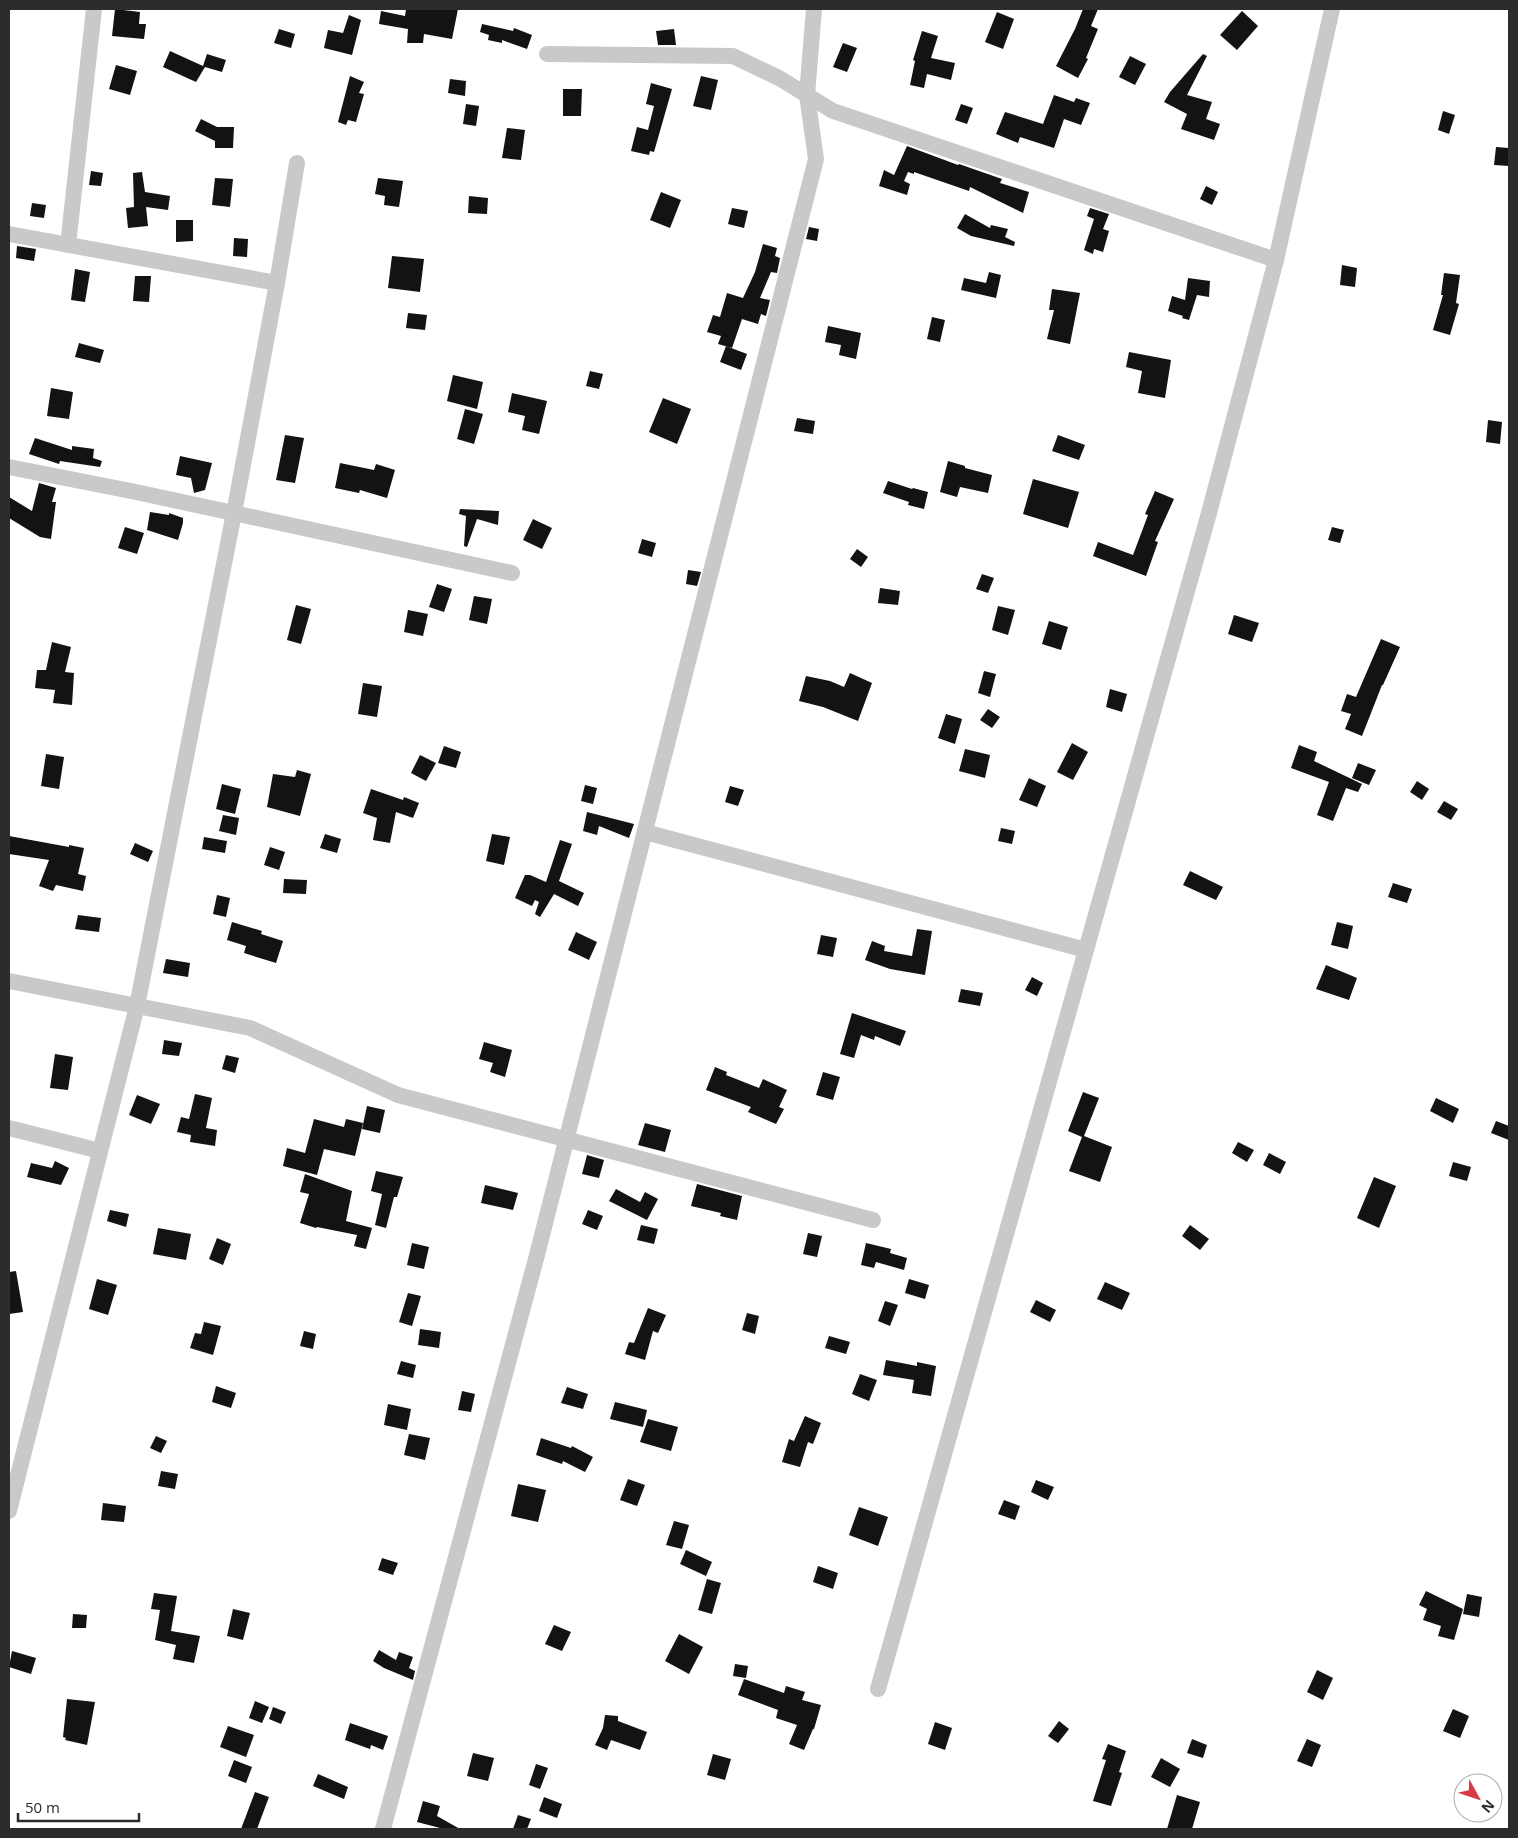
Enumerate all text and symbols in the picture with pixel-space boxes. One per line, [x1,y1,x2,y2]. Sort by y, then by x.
north arrow [1453,1773,1503,1823]
scale bar [18,1790,139,1822]
text: N [1477,1796,1499,1817]
text: 50 m [25,1797,60,1817]

